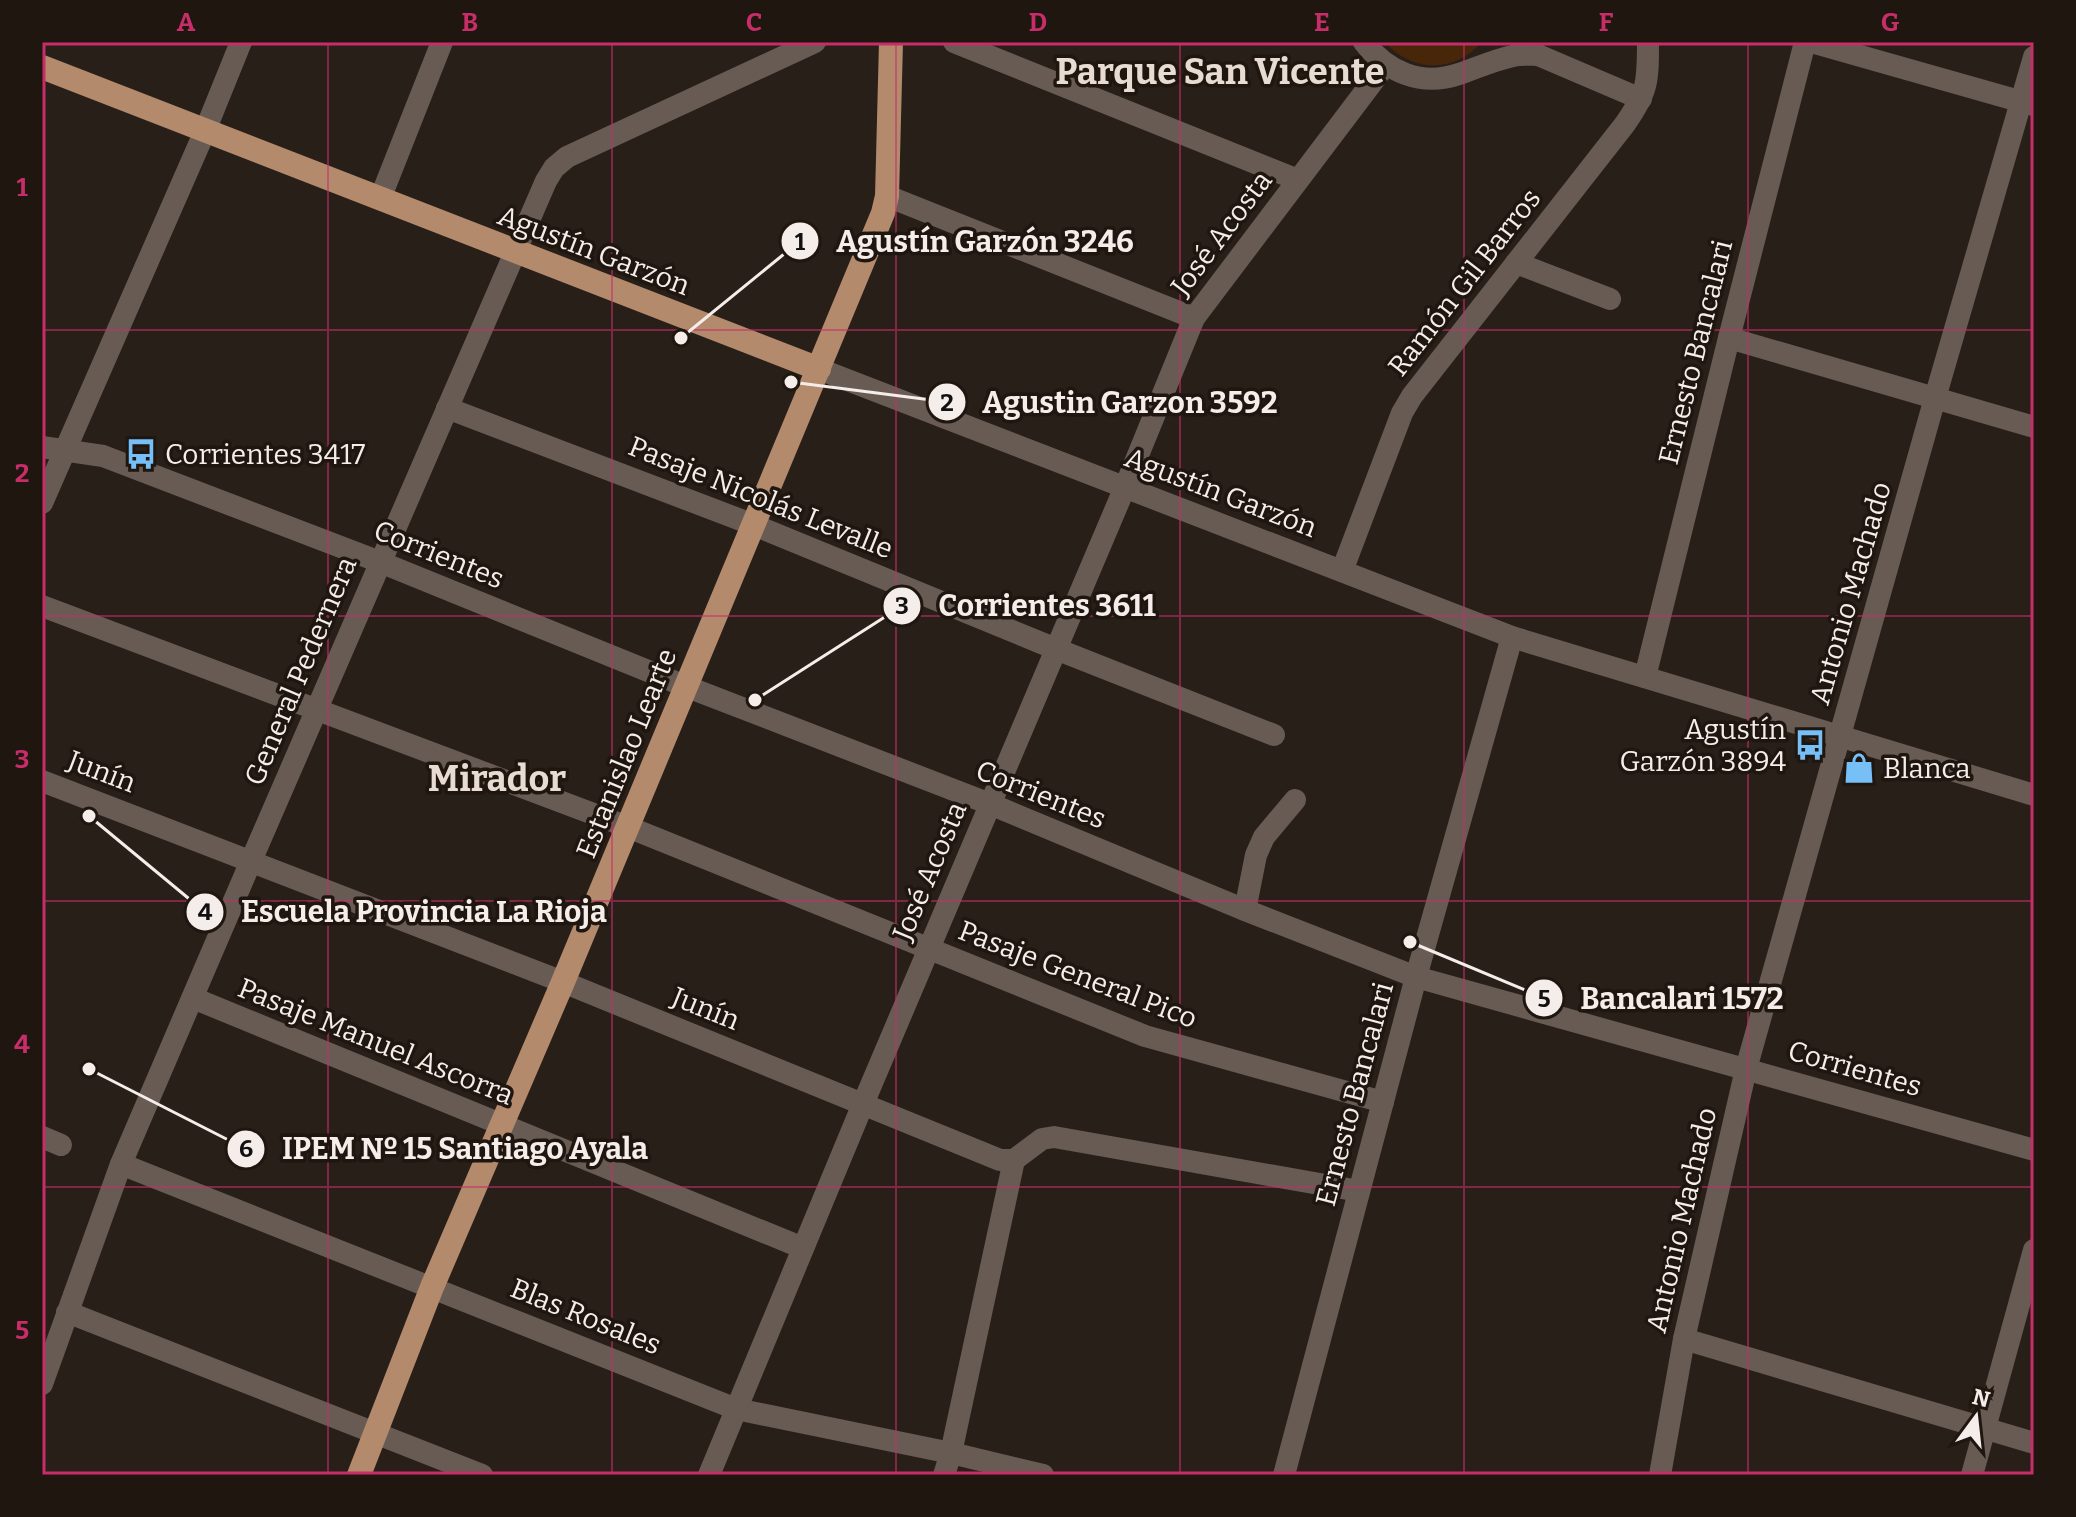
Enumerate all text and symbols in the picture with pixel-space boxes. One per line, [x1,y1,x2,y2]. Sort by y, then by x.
text: A [177,7,196,38]
text: B [462,7,478,38]
text: C [746,7,762,38]
text: D [1029,7,1047,38]
text: E [1314,7,1330,38]
text: F [1599,7,1614,38]
text: G [1881,7,1900,38]
district label: Parque San Vicente [1056,50,1384,94]
street label: José Acosta [1163,165,1279,303]
text: 1 [16,172,28,203]
street label: Ramón Gil Barros [1381,182,1548,382]
street label: Agustín Garzón [493,199,695,302]
callout: Agustín Garzón 3246 [780,214,1149,268]
text: Agustín Garzón 3246 [836,224,1134,260]
text: 1 [795,228,806,256]
street label: Ernesto Bancalari [1652,237,1739,468]
callout: Agustin Garzon 3592 [927,375,1294,429]
text: Agustin Garzon 3592 [982,385,1278,421]
text: 2 [940,389,954,417]
street label: Pasaje Nicolás Levalle [624,429,898,566]
bus stop icon: Corrientes 3417 [124,437,158,471]
place label: Corrientes 3417 [165,438,365,471]
street label: Agustín Garzón [1120,441,1322,544]
text: 2 [15,458,29,489]
street label: Antonio Machado [1803,478,1898,708]
street label: Corrientes [369,513,509,595]
street label: General Pedernera [237,552,363,790]
callout: Corrientes 3611 [882,579,1172,633]
text: Corrientes 3611 [938,588,1156,624]
text: 3 [895,592,909,620]
street label: Estanislao Learte [569,644,683,863]
place label: Agustín Garzón 3894 [1620,713,1786,778]
bus stop icon: Agustín Garzón 3894 [1793,728,1827,762]
street label: Junín [62,743,141,800]
text: 3 [15,744,29,775]
shop icon: Blanca [1842,751,1876,785]
place label: Blanca [1883,752,1971,785]
street label: Corrientes [971,753,1111,835]
district label: Mirador [428,757,566,801]
street label: José Acosta [885,797,973,946]
callout: Escuela Provincia La Rioja [185,885,623,939]
text: Escuela Provincia La Rioja [241,894,607,930]
text: 4 [198,898,213,926]
street label: Pasaje General Pico [954,914,1202,1035]
street label: Pasaje Manuel Ascorra [233,971,518,1112]
callout: Bancalari 1572 [1524,971,1800,1025]
street label: Ernesto Bancalari [1309,979,1400,1209]
street label: Junín [666,980,745,1037]
text: Bancalari 1572 [1580,981,1784,1017]
text: 5 [1537,985,1551,1013]
text: 4 [14,1029,30,1060]
street label: Corrientes [1784,1034,1925,1103]
street label: Antonio Machado [1640,1104,1723,1336]
callout: IPEM Nº 15 Santiago Ayala [226,1122,664,1176]
text: IPEM Nº 15 Santiago Ayala [282,1131,648,1167]
text: 6 [239,1135,253,1163]
street label: Blas Rosales [506,1271,666,1362]
text: 5 [15,1315,29,1346]
north arrow [1936,1377,2016,1457]
text: N [1969,1383,1993,1413]

